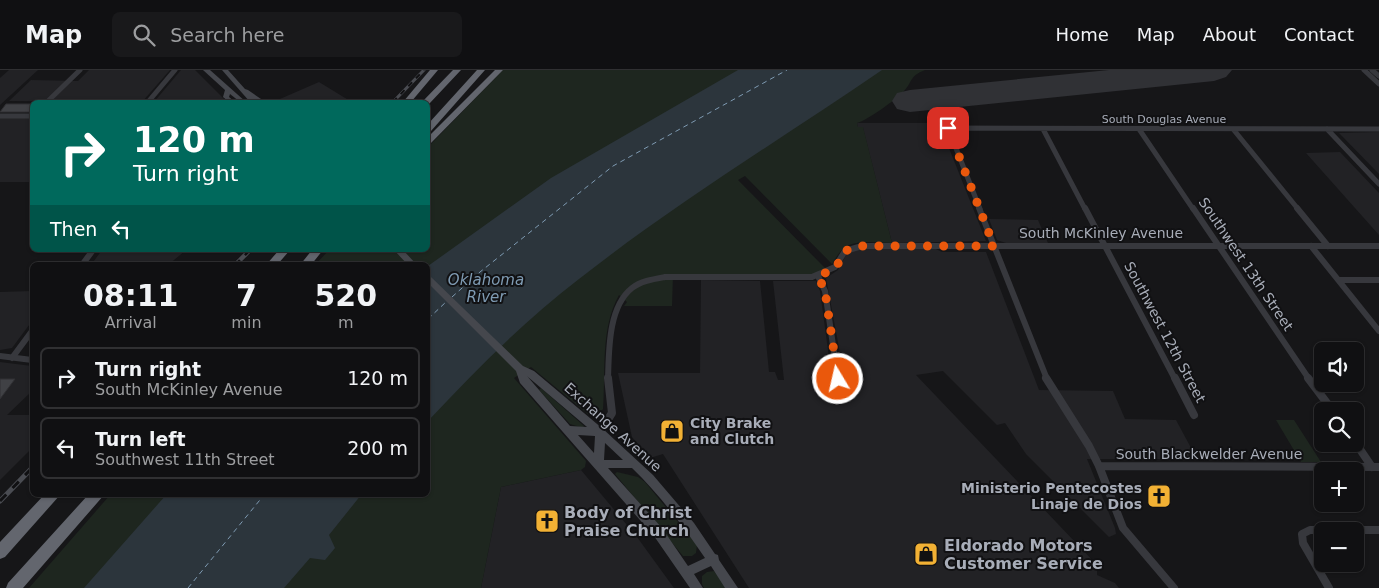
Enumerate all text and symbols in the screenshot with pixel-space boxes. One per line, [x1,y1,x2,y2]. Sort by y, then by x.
search box [112,12,462,57]
text: Map [25,21,82,49]
icon: search [130,21,158,49]
text: Search here [170,24,284,46]
text: Home [1056,24,1109,45]
text: Map [1137,24,1175,45]
text: About [1203,24,1256,45]
text: Contact [1284,24,1354,45]
pin [927,107,969,149]
street label: South Douglas Avenue [1102,113,1226,126]
icon: arrive [934,114,962,142]
icon: right [50,120,115,185]
text: 120 m [133,120,255,160]
text: Turn right [133,161,238,186]
street label: Southwest 13th Street [1195,194,1297,334]
icon: left [107,215,135,243]
text: Then [50,218,97,240]
street label: South McKinley Avenue [1019,225,1183,241]
street label: Southwest 12th Street [1121,259,1209,406]
water label: Oklahoma River [448,271,524,306]
text: 08:11 [83,278,178,313]
text: 7 [236,278,257,313]
text: 520 [314,278,377,313]
text: Arrival [105,313,157,332]
text: min [231,313,262,332]
text: m [338,313,354,332]
map controls [1314,342,1364,572]
button: sound [1314,342,1364,392]
position arrow [811,352,863,404]
text: Turn right [95,358,201,380]
icon: right [52,364,80,392]
text: 120 m [347,367,408,389]
street label: Exchange Avenue [561,379,665,475]
text: South McKinley Avenue [95,380,283,399]
button: search [1314,402,1364,452]
place label: City Brake and Clutch [690,415,774,447]
shop icon: City Brake and Clutch [659,418,685,444]
text: Turn left [95,428,186,450]
icon: left [52,434,80,462]
text: 200 m [347,437,408,459]
street label: South Blackwelder Avenue [1116,446,1302,462]
text: Southwest 11th Street [95,450,275,469]
button: + [1314,462,1364,512]
place label: Ministerio Pentecostes Linaje de Dios [961,480,1142,512]
church icon: Ministerio Pentecostes Linaje de Dios [1146,483,1172,509]
place label: Body of Christ Praise Church [564,503,692,540]
church icon: Body of Christ Praise Church [534,508,560,534]
button: − [1314,522,1364,572]
place label: Eldorado Motors Customer Service [944,536,1103,573]
shop icon: Eldorado Motors Customer Service [913,541,939,567]

